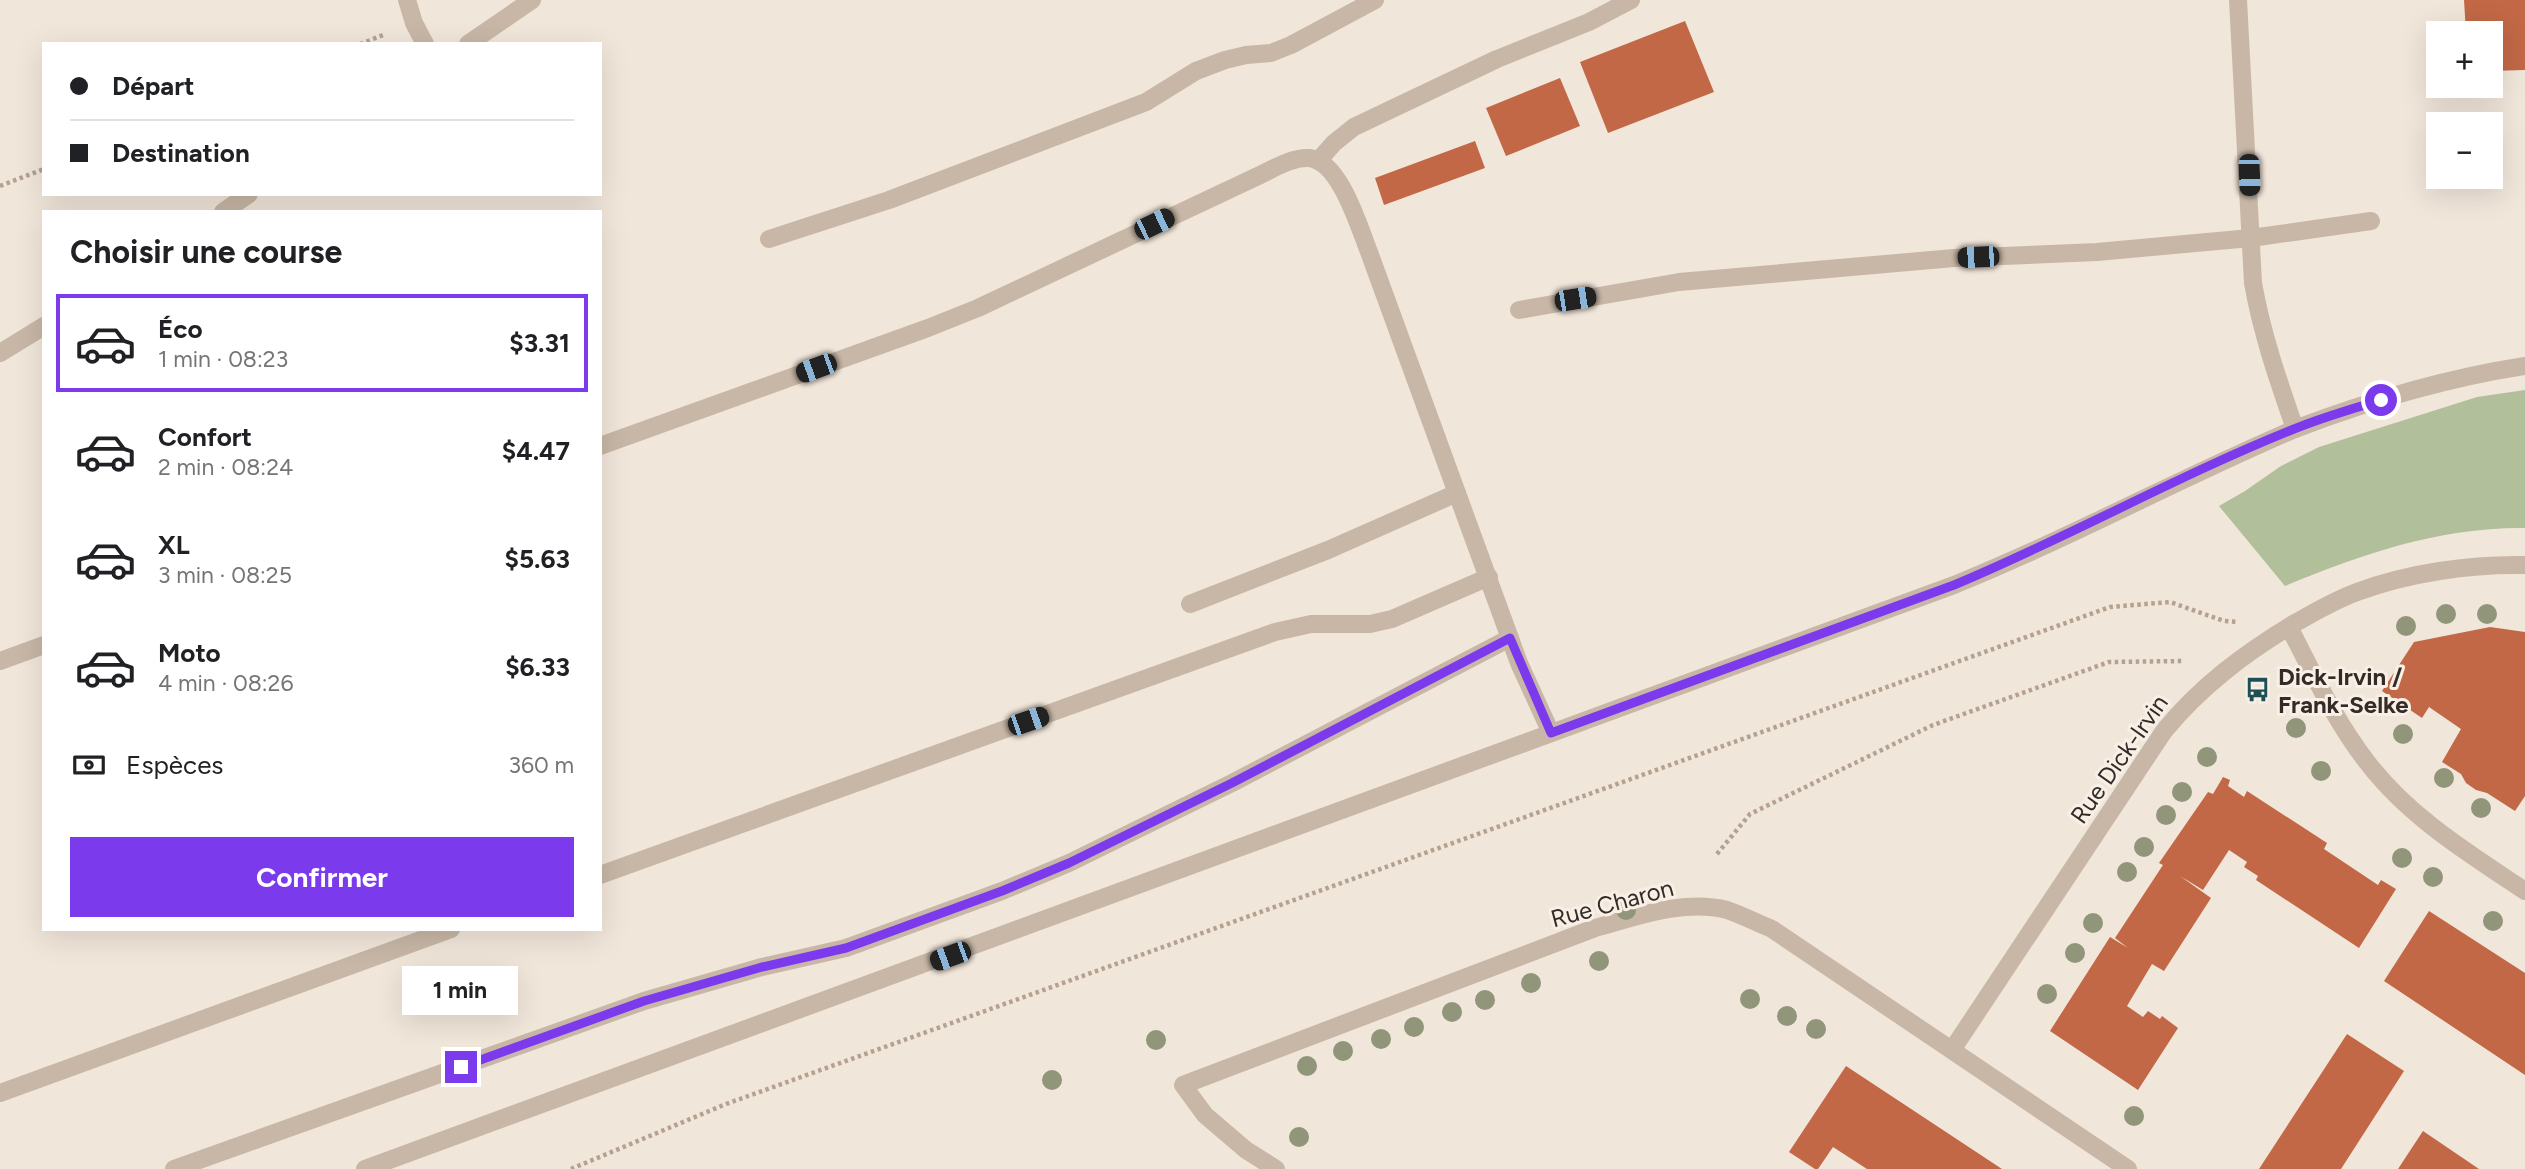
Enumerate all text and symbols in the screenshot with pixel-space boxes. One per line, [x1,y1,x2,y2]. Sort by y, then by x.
map controls [2426,21,2503,189]
button: + [2426,21,2503,98]
text: Départ [112,70,194,102]
button: − [2426,112,2503,189]
text: Destination [112,137,250,169]
car [2238,154,2261,196]
car [1131,205,1178,243]
text: Choisir une course [70,233,342,271]
car [1957,246,2000,268]
car [1553,285,1598,313]
icon: car [74,312,137,375]
text: Éco [158,313,203,345]
text: $3.31 [509,327,570,359]
text: 1 min · 08:23 [158,345,288,373]
car [793,351,840,385]
route start [2365,384,2397,416]
icon: car [74,420,137,483]
text: Confort [158,421,252,453]
text: $4.47 [502,435,570,467]
text: 2 min · 08:24 [158,453,293,481]
icon: car [74,528,137,591]
text: XL [158,529,190,561]
text: $5.63 [505,543,570,575]
text: 3 min · 08:25 [158,561,292,589]
icon: car [74,636,137,699]
text: Moto [158,637,221,669]
text: $6.33 [505,651,570,683]
place label: Dick-Irvin / Frank-Selke [2278,662,2409,719]
text: 4 min · 08:26 [158,669,293,697]
bus stop icon: Dick-Irvin / Frank-Selke [2244,676,2272,704]
street label: Rue Dick-Irvin [2064,689,2174,829]
car [1005,704,1052,738]
icon: cash [70,746,108,784]
text: Espèces [126,749,223,781]
text: 360 m [508,751,574,779]
button: Confirmer [70,837,574,917]
street label: Rue Charon [1547,873,1677,933]
car [927,939,974,973]
callout: 1 min [403,965,519,1014]
text: 1 min [433,976,487,1004]
route end [445,1051,477,1083]

